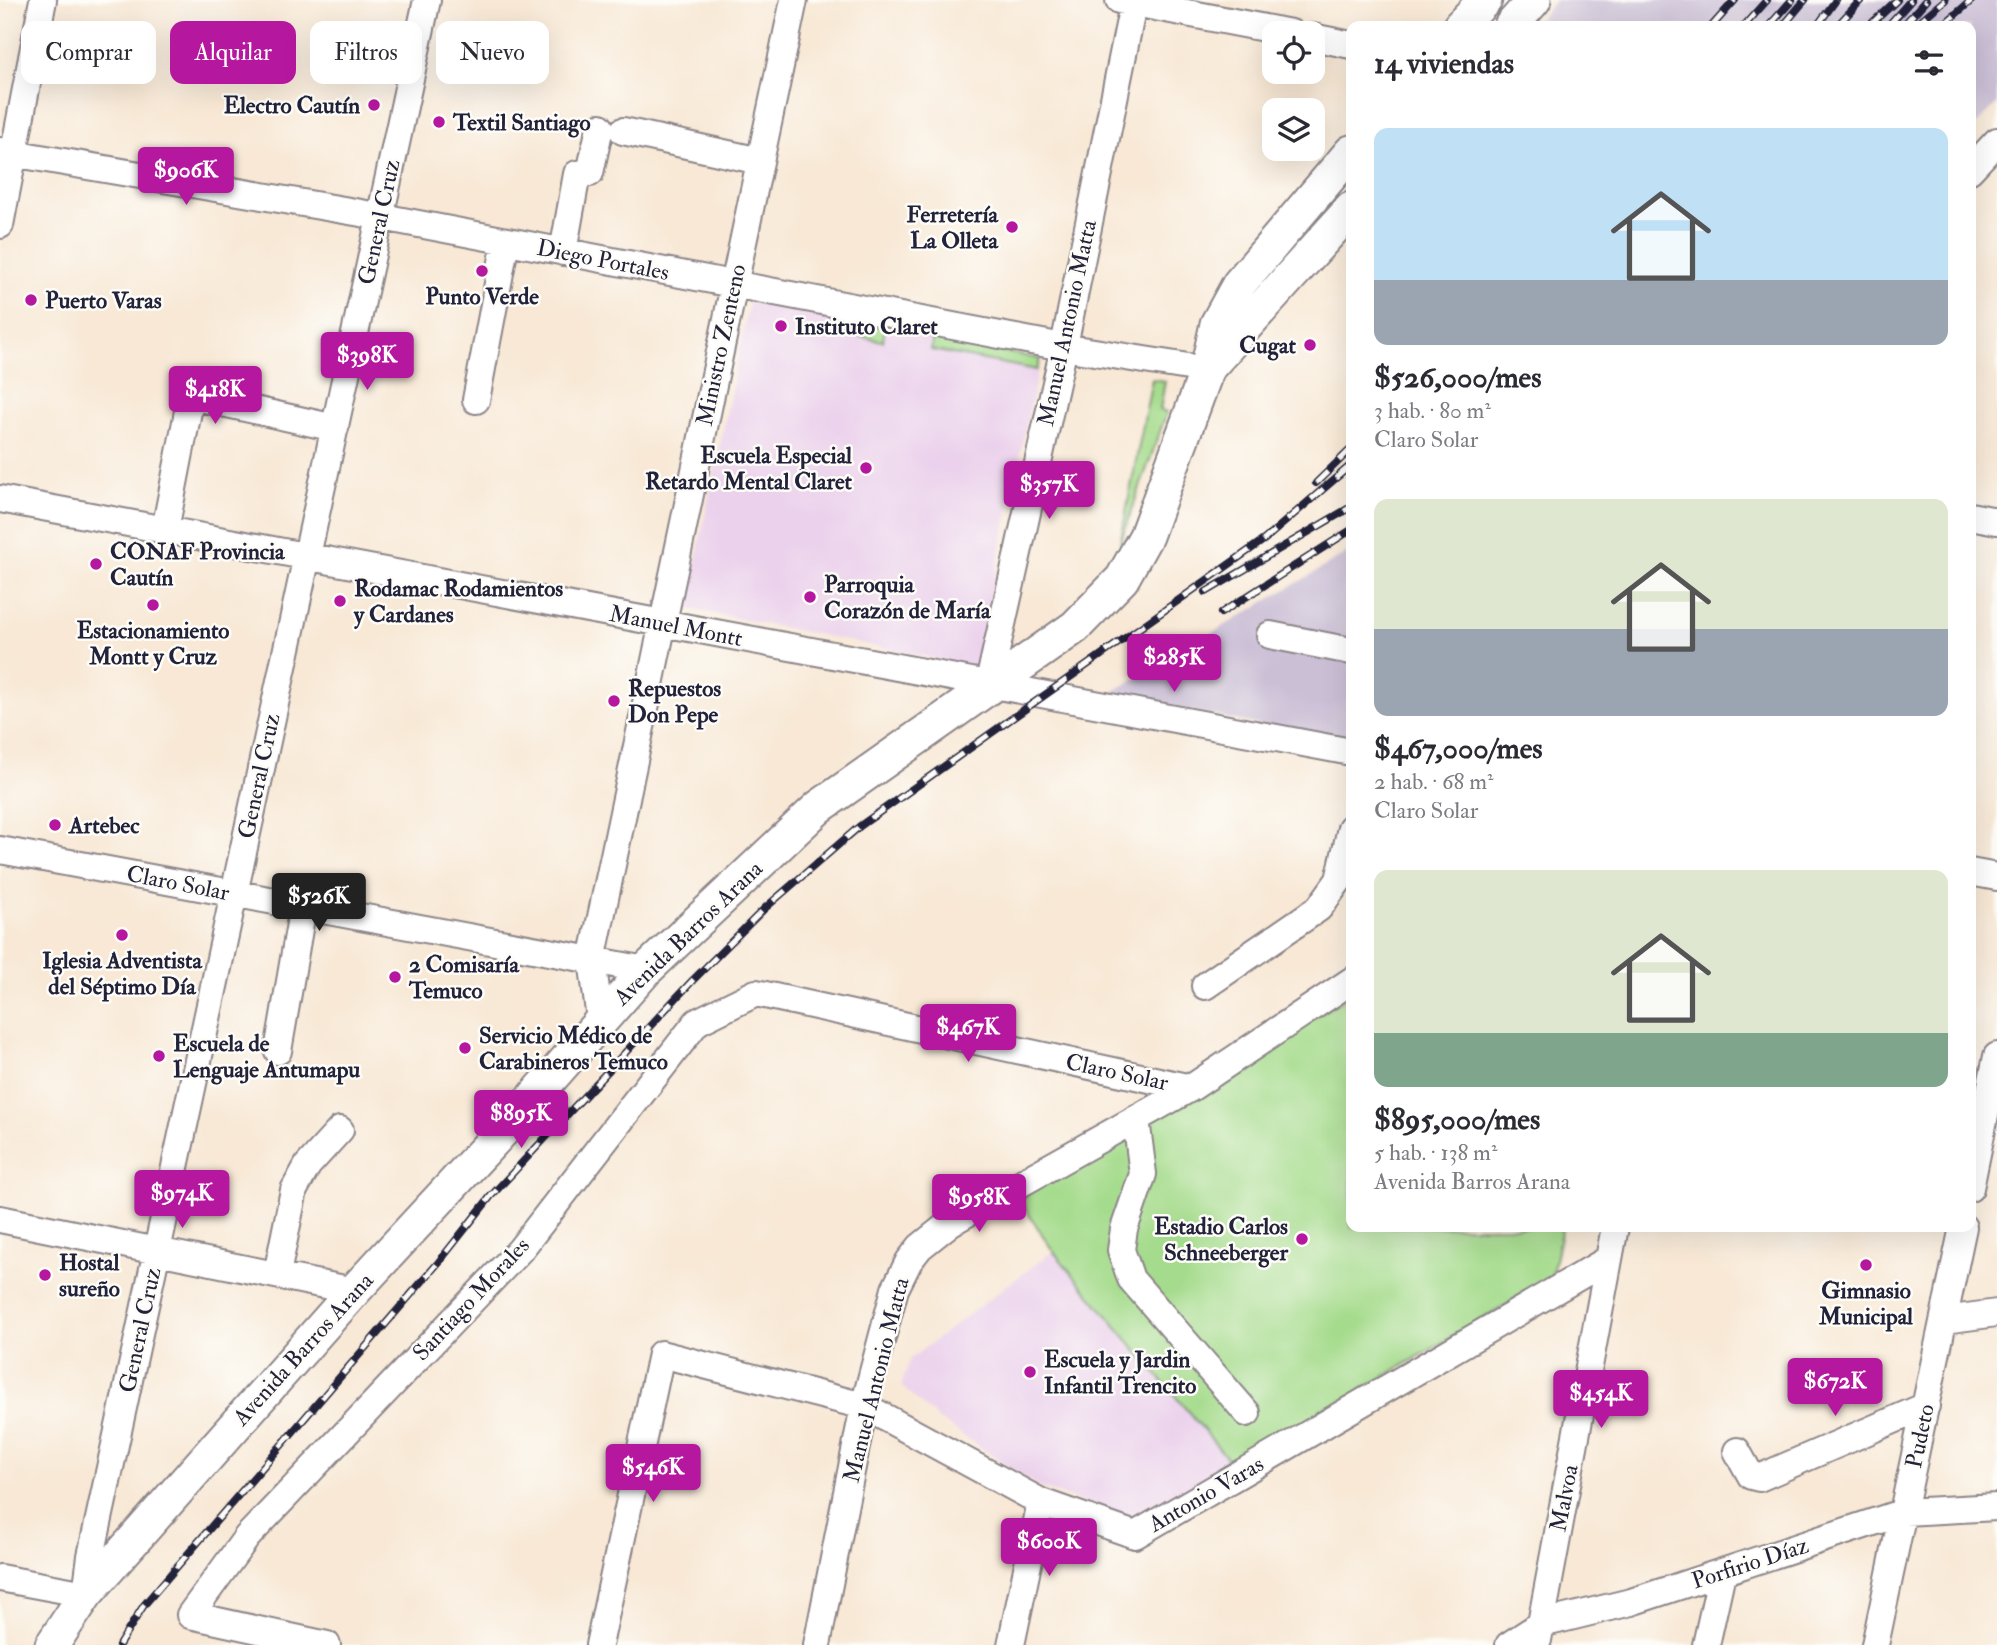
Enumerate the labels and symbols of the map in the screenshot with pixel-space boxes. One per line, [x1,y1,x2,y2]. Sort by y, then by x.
place label: Electro Cautín [223,91,360,120]
marker: Electro Cautín [366,97,382,113]
place label: Textil Santiago [452,108,591,138]
marker: Textil Santiago [431,114,447,130]
pin: $906K [137,148,235,207]
street label: General Cruz [352,157,406,287]
place label: Ferretería La Olleta [907,200,1000,255]
street label: Manuel Antonio Matta [1031,217,1103,429]
marker: Ferretería La Olleta [1004,219,1020,235]
street label: Diego Portales [534,233,672,287]
street label: Ministro Zenteno [690,261,752,429]
marker: Punto Verde [474,263,490,279]
place label: Punto Verde [425,282,539,311]
place label: Puerto Varas [45,286,162,315]
marker: Puerto Varas [23,292,39,308]
place label: Instituto Claret [795,312,938,341]
marker: Instituto Claret [773,318,789,334]
place label: Cugat [1239,331,1297,361]
pin: $398K [318,332,416,392]
marker: Cugat [1302,337,1318,353]
pin: $418K [166,366,264,426]
place label: Escuela Especial Retardo Mental Claret [645,441,853,496]
marker: Escuela Especial Retardo Mental Claret [858,460,874,476]
pin: $357K [1000,462,1098,521]
place label: CONAF Provincia Cautín [110,537,286,592]
marker: CONAF Provincia Cautín [88,556,104,572]
place label: Parroquia Corazón de María [824,570,992,625]
place label: Rodamac Rodamientos y Cardanes [353,574,563,630]
marker: Parroquia Corazón de María [802,589,818,605]
marker: Rodamac Rodamientos y Cardanes [332,593,348,609]
marker: Estacionamiento Montt y Cruz [145,597,161,613]
street label: Manuel Montt [607,599,745,653]
place label: Estacionamiento Montt y Cruz [77,616,229,672]
pin: $285K [1125,634,1223,694]
place label: Repuestos Don Pepe [628,674,721,730]
marker: Repuestos Don Pepe [606,693,622,709]
street label: General Cruz [232,711,286,841]
place label: Artebec [68,811,140,840]
marker: Artebec [47,817,63,833]
street label: Avenida Barros Arana [607,854,769,1012]
street label: Claro Solar [124,859,232,907]
pin: $526K [270,874,368,933]
marker: Iglesia Adventista del Séptimo Día [114,927,130,943]
place label: Iglesia Adventista del Séptimo Día [42,946,203,1002]
place label: 2 Comisaría Temuco [408,950,520,1005]
marker: 2 Comisaría Temuco [387,969,403,985]
pin: $467K [919,1004,1017,1064]
place label: Servicio Médico de Carabineros Temuco [479,1021,668,1076]
place label: Escuela de Lenguaje Antumapu [173,1029,360,1085]
marker: Servicio Médico de Carabineros Temuco [457,1040,473,1056]
street label: Claro Solar [1063,1047,1171,1097]
marker: Escuela de Lenguaje Antumapu [151,1048,167,1064]
pin: $895K [472,1090,570,1150]
pin: $974K [133,1170,231,1230]
pin: $958K [930,1174,1028,1234]
place label: Estadio Carlos Schneeberger [1154,1212,1288,1268]
street label: Santiago Morales [406,1231,536,1367]
marker: Estadio Carlos Schneeberger [1294,1231,1310,1247]
place label: Hostal sureño [59,1248,120,1303]
marker: Gimnasio Municipal [1858,1257,1874,1273]
street label: General Cruz [113,1265,167,1395]
street label: Avenida Barros Arana [226,1266,380,1432]
marker: Hostal sureño [37,1267,53,1283]
street label: Manuel Antonio Matta [837,1274,916,1485]
place label: Gimnasio Municipal [1818,1276,1914,1332]
place label: Escuela y Jardin Infantil Trencito [1044,1345,1196,1400]
pin: $672K [1786,1358,1884,1418]
marker: Escuela y Jardin Infantil Trencito [1022,1364,1038,1380]
pin: $454K [1552,1370,1650,1430]
street label: Pudeto [1899,1401,1941,1471]
pin: $546K [604,1444,702,1504]
street label: Antonio Varas [1142,1449,1269,1539]
street label: Malvoa [1543,1462,1585,1534]
pin: $600K [1000,1518,1098,1578]
street label: Porfirio Díaz [1688,1531,1812,1595]

